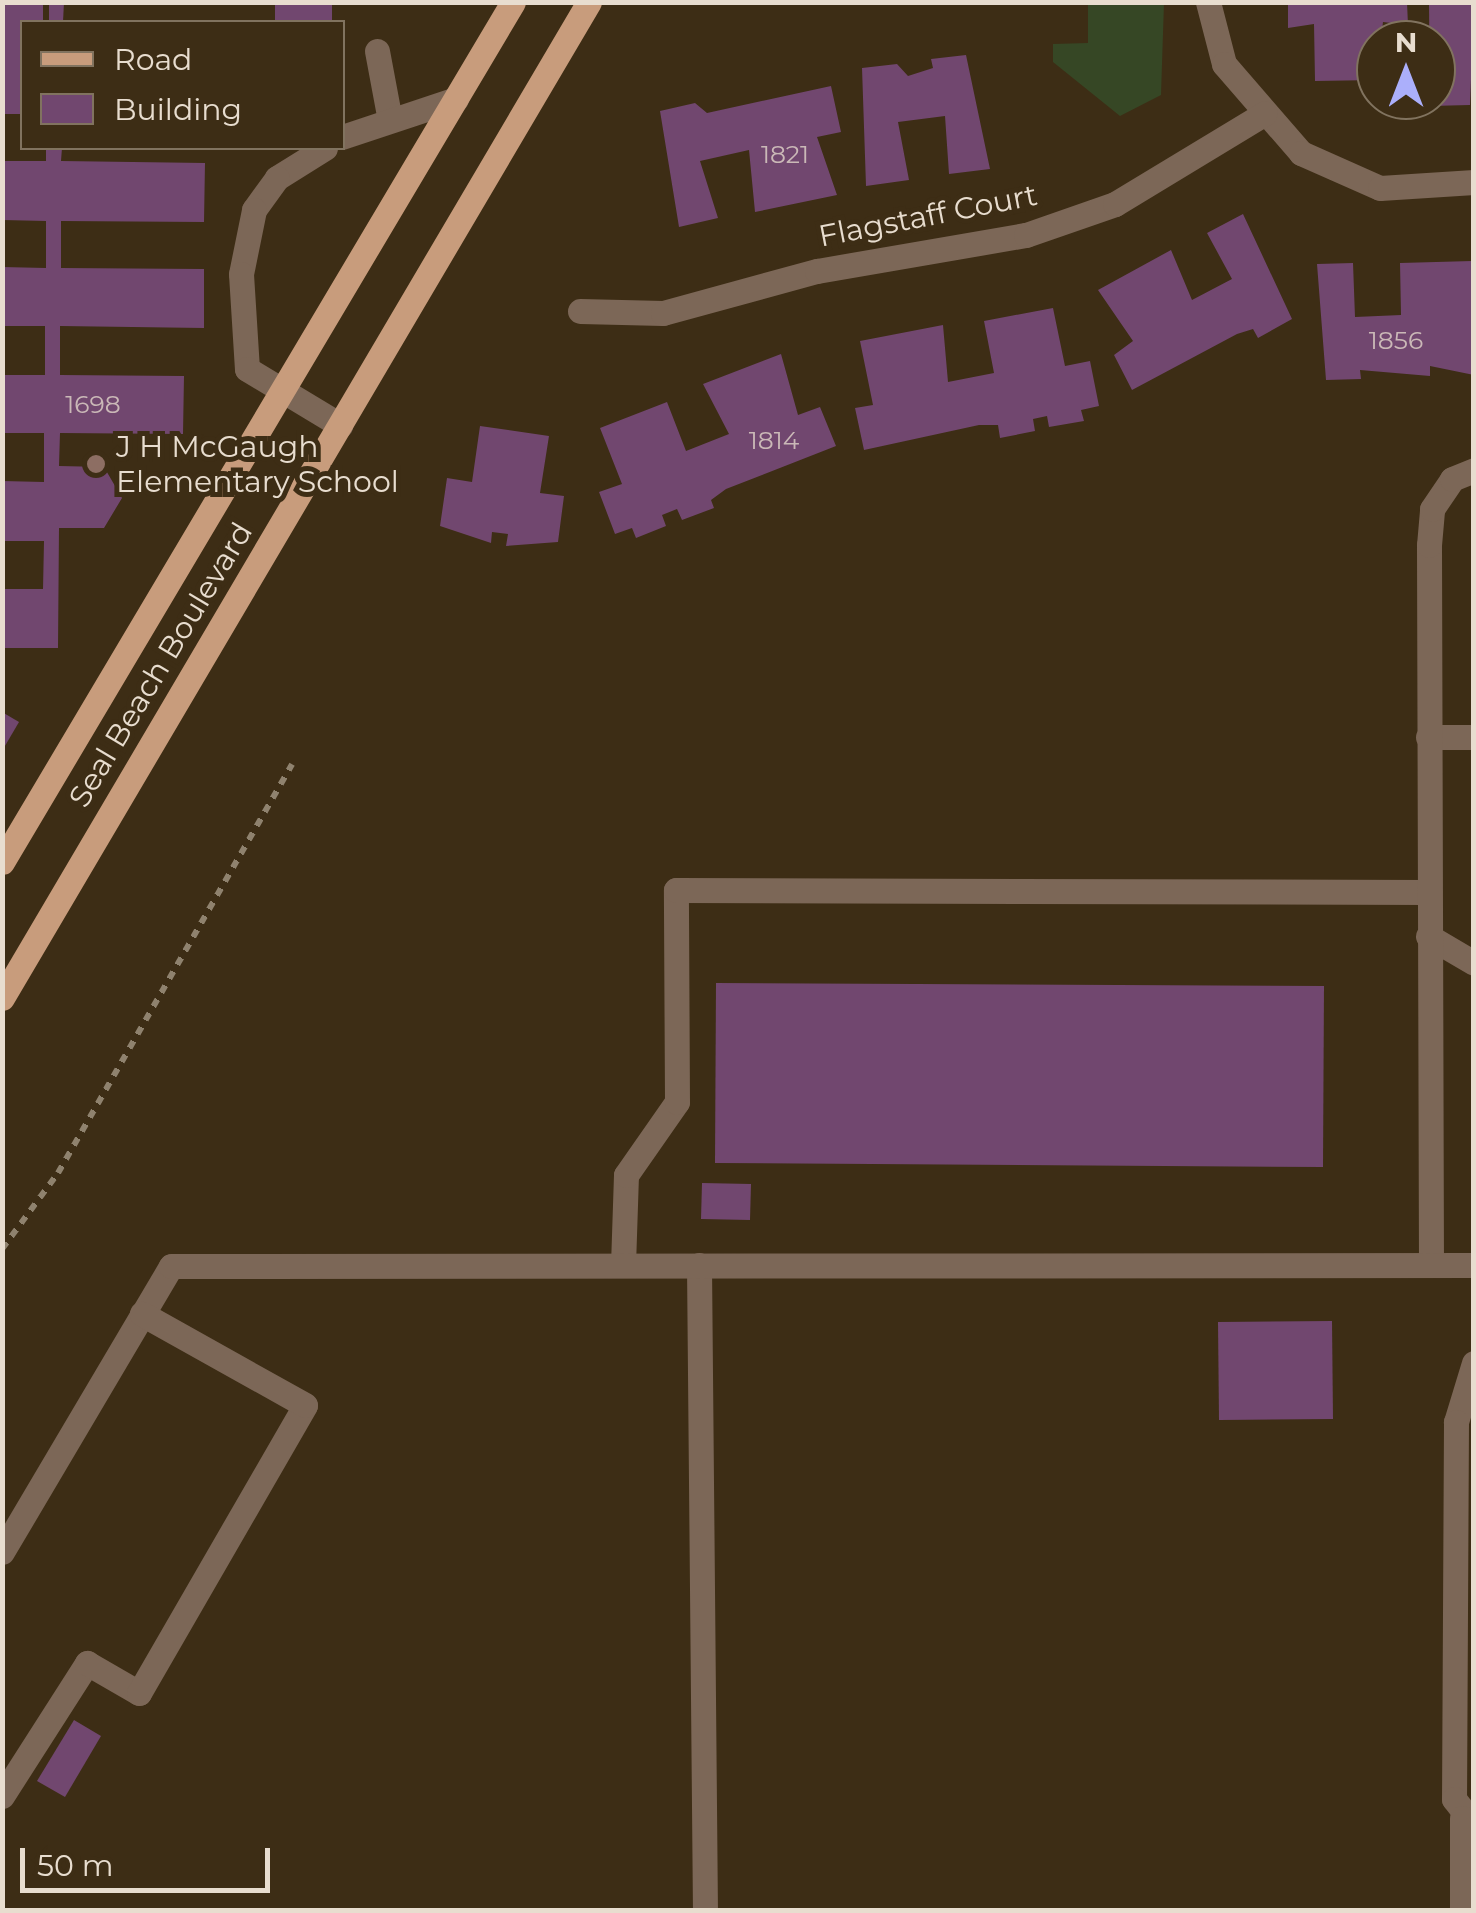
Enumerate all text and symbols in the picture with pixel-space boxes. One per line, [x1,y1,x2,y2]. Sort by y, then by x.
legend [20,20,345,150]
north arrow [1356,20,1456,120]
text: N [1395,25,1417,59]
text: Road [114,41,192,78]
text: Building [114,91,242,128]
house number: 1821 [761,139,809,169]
street label: Flagstaff Court [816,177,1040,255]
house number: 1856 [1369,325,1423,355]
house number: 1698 [65,389,121,419]
house number: 1814 [749,425,799,455]
place label: J H McGaugh Elementary School [116,429,399,500]
marker: J H McGaugh Elementary School [85,453,107,475]
street label: Seal Beach Boulevard [62,516,260,814]
scale bar [25,1828,275,1890]
text: 50 m [37,1847,114,1884]

